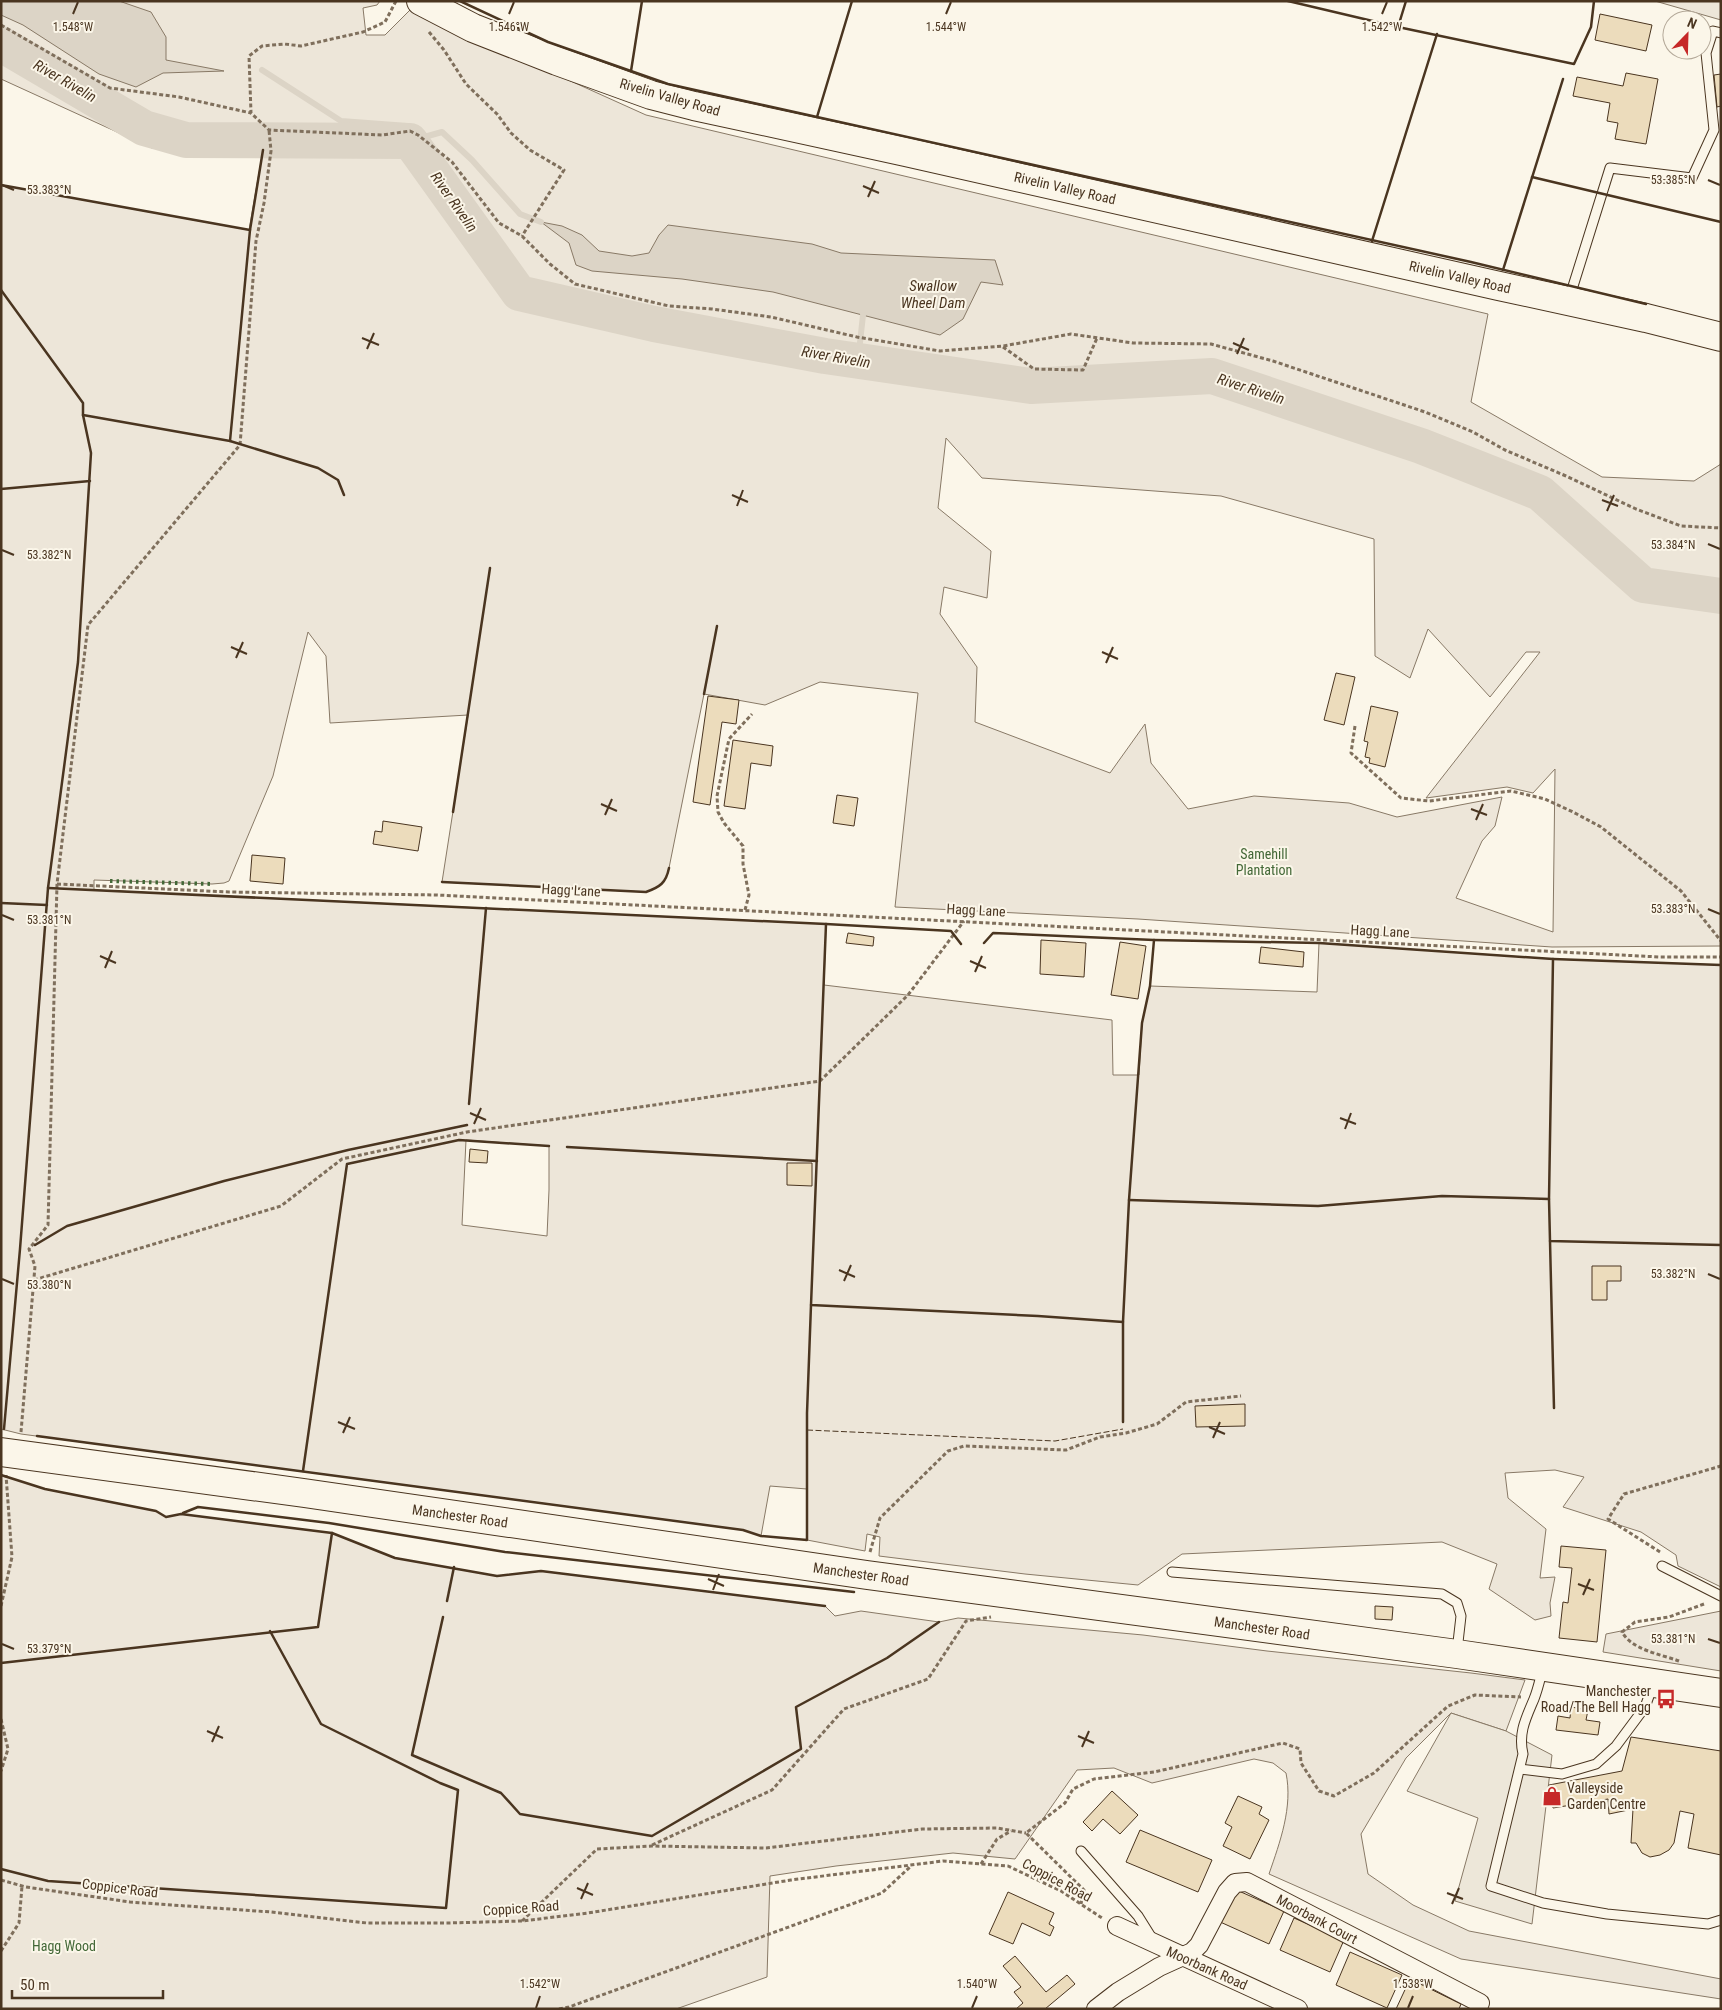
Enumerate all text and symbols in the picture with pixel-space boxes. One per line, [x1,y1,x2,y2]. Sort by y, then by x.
north arrow [1662,10,1712,60]
text: N [1685,14,1699,32]
text: 1.548°W [53,20,93,34]
text: 1.546°W [489,20,529,34]
text: 1.544°W [926,20,966,34]
text: 1.542°W [1362,20,1402,34]
water label: River Rivelin [30,56,100,106]
street label: Rivelin Valley Road [618,75,722,119]
water label: River Rivelin [427,168,481,236]
street label: Rivelin Valley Road [1013,169,1117,207]
text: 53.385°N [1651,173,1695,187]
text: 53.383°N [27,183,71,197]
street label: Rivelin Valley Road [1408,258,1512,296]
water label: Swallow Wheel Dam [901,277,965,312]
water label: River Rivelin [800,342,872,372]
water label: River Rivelin [1215,370,1287,408]
text: 53.384°N [1651,538,1695,552]
text: 53.382°N [27,548,71,562]
park label: Samehill Plantation [1236,846,1292,878]
street label: Hagg Lane [541,880,601,900]
street label: Hagg Lane [946,900,1006,920]
text: 53.383°N [1651,902,1695,916]
text: 53.381°N [27,913,71,927]
street label: Hagg Lane [1350,921,1410,941]
text: 53.382°N [1651,1267,1695,1281]
text: 53.380°N [27,1278,71,1292]
street label: Manchester Road [411,1501,509,1531]
street label: Manchester Road [812,1559,910,1589]
street label: Manchester Road [1213,1613,1311,1643]
text: 53.381°N [1651,1632,1695,1646]
text: 53.379°N [27,1642,71,1656]
place label: Manchester Road/The Bell Hagg [1541,1683,1651,1715]
bus stop icon: Manchester Road/The Bell Hagg [1655,1688,1677,1710]
place label: Valleyside Garden Centre [1567,1780,1646,1812]
shop icon: Valleyside Garden Centre [1541,1785,1563,1807]
street label: Coppice Road [1020,1855,1094,1905]
street label: Coppice Road [81,1875,159,1901]
street label: Moorbank Court [1274,1891,1360,1947]
street label: Coppice Road [482,1897,560,1919]
park label: Hagg Wood [32,1938,96,1954]
street label: Moorbank Road [1164,1943,1250,1993]
scale bar [12,1968,164,2000]
text: 50 m [20,1976,50,1994]
text: 1.542°W [520,1977,560,1991]
text: 1.540°W [957,1977,997,1991]
text: 1.538°W [1393,1977,1433,1991]

